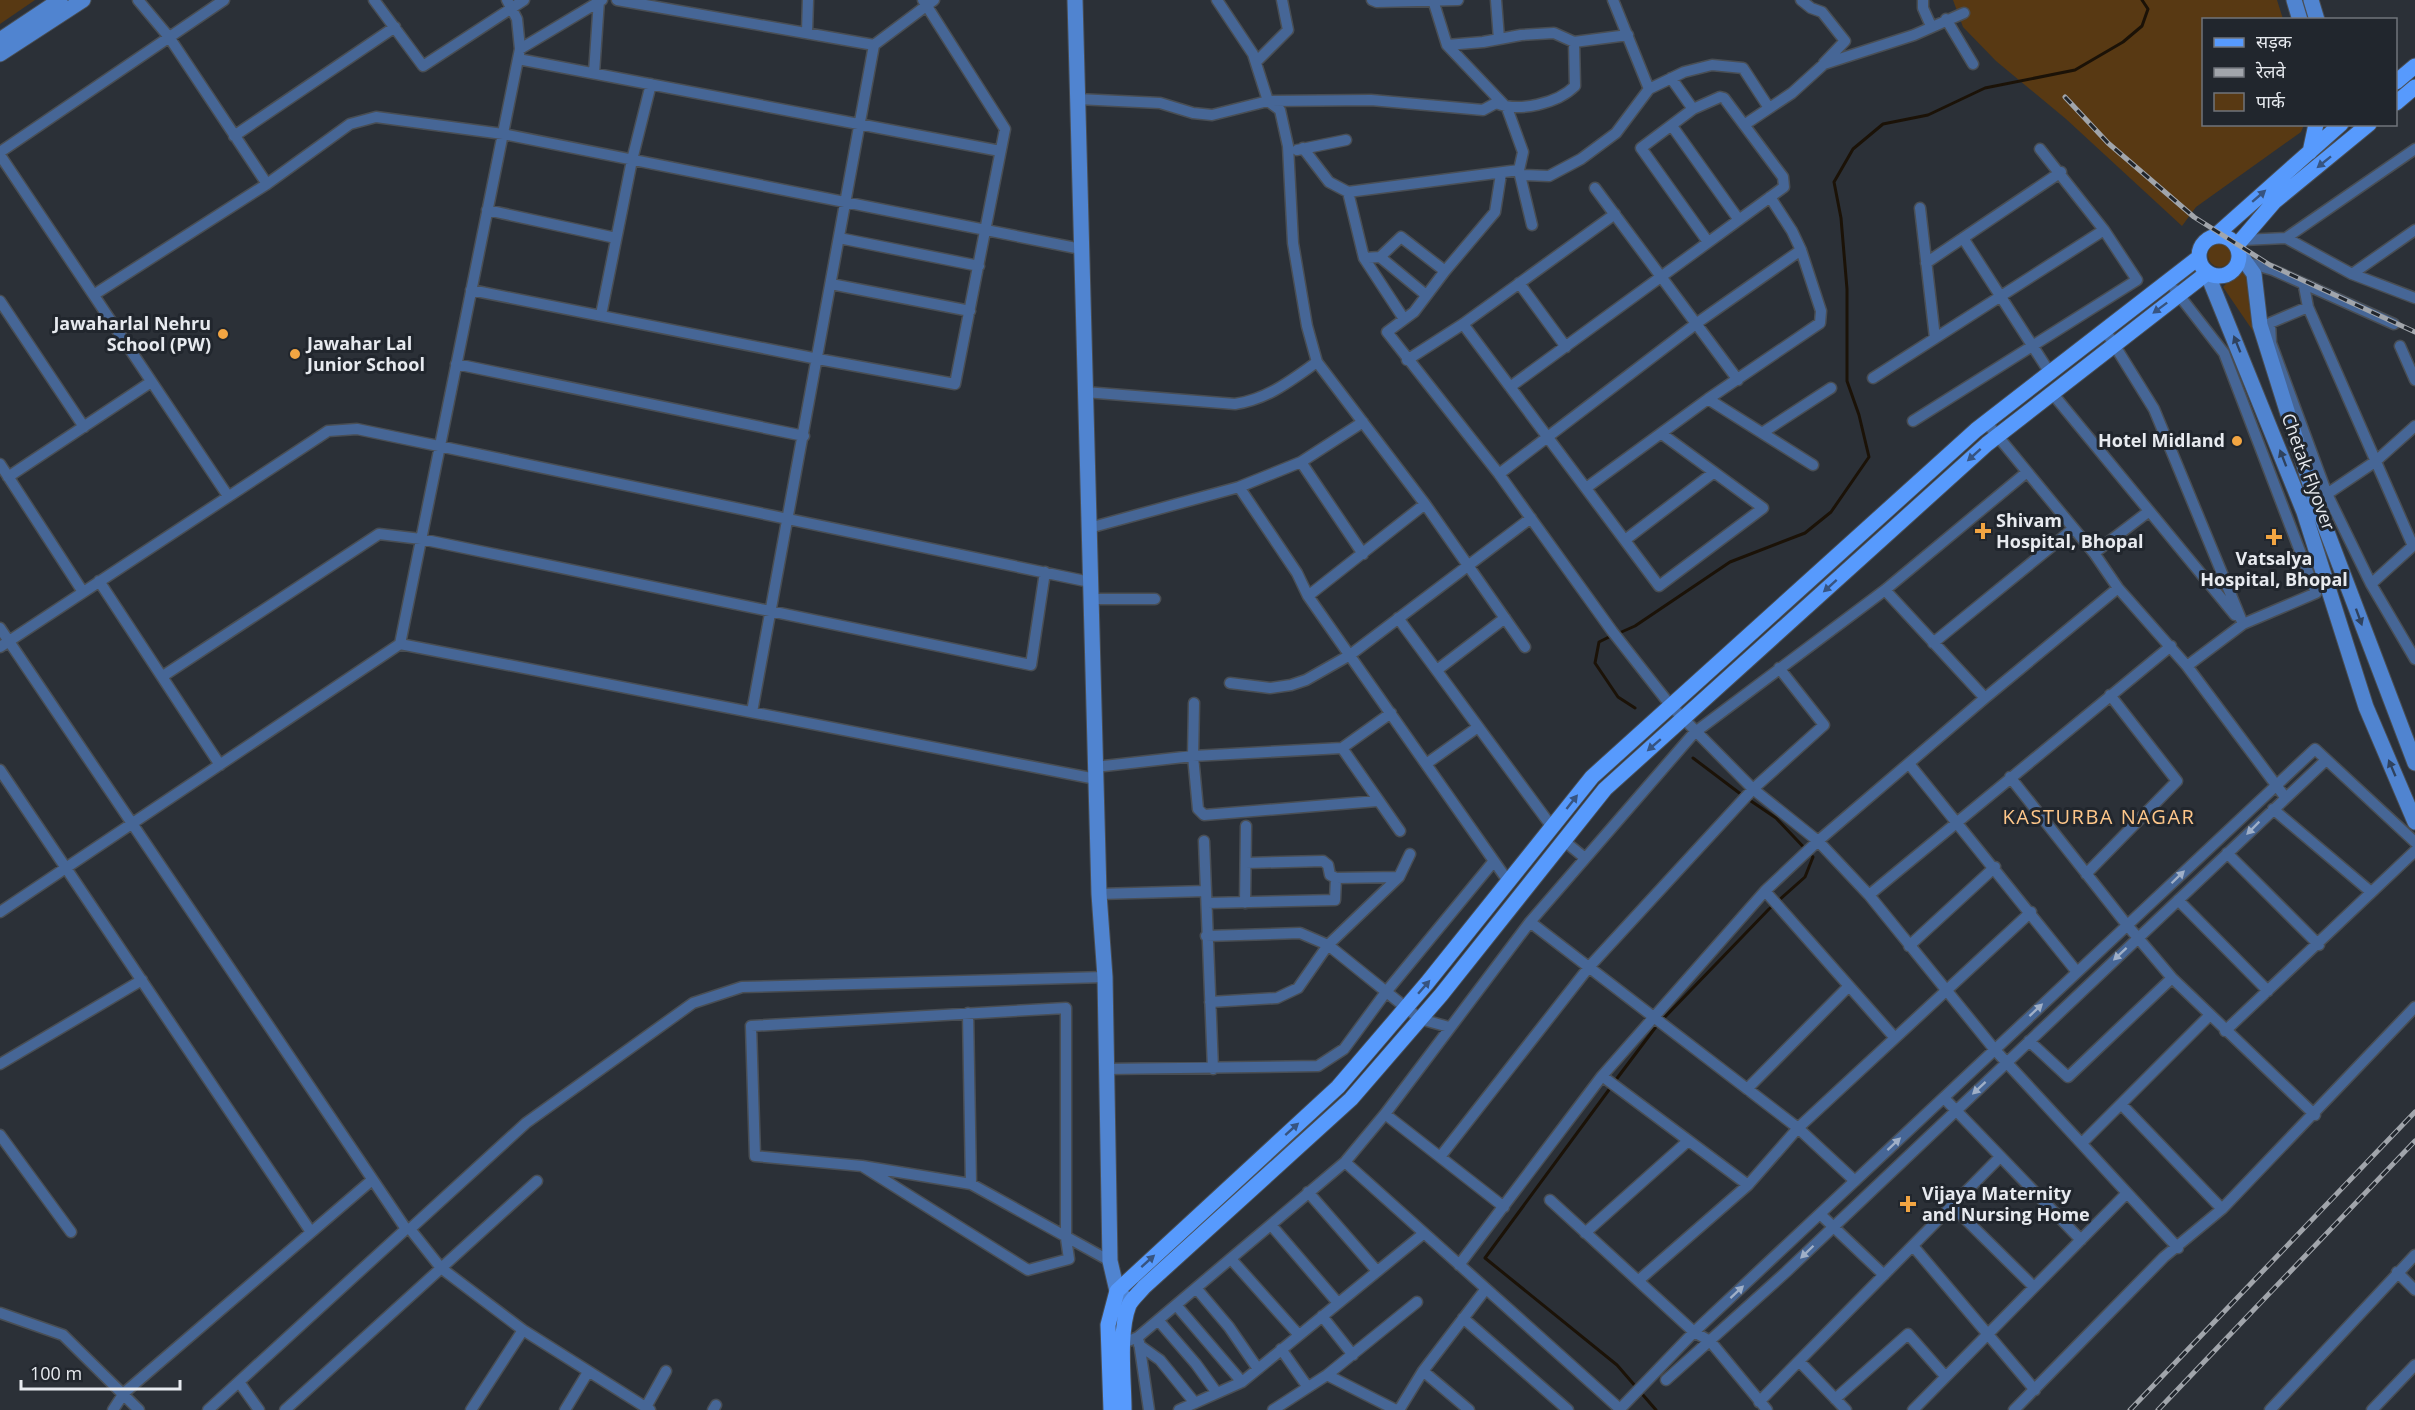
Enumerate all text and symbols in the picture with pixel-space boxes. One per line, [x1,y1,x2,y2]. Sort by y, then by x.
legend [2202,18,2397,126]
text: सड़क [2256,29,2293,53]
text: रेलवे [2255,59,2287,83]
text: पार्क [2256,89,2286,113]
one-way arrow [2316,155,2331,167]
one-way arrow [2251,189,2267,202]
one-way arrow [2153,302,2168,314]
place label: Jawaharlal Nehru School (PW) [51,311,211,356]
marker: Jawaharlal Nehru School (PW) [216,327,230,341]
place label: Jawahar Lal Junior School [305,331,425,376]
one-way arrow [2232,335,2241,353]
marker: Jawahar Lal Junior School [288,347,302,361]
street label: Chetak Flyover [2277,410,2341,534]
place label: Hotel Midland [2098,428,2225,452]
marker: Hotel Midland [2230,434,2244,448]
one-way arrow [1967,448,1982,461]
one-way arrow [2278,448,2288,466]
place label: Shivam Hospital, Bhopal [1996,508,2144,553]
marker: Shivam Hospital, Bhopal [1974,522,1992,540]
marker: Vatsalya Hospital, Bhopal [2265,528,2283,546]
place label: Vatsalya Hospital, Bhopal [2200,546,2348,591]
one-way arrow [1822,579,1837,593]
one-way arrow [2355,608,2365,626]
one-way arrow [1646,738,1661,752]
one-way arrow [2387,759,2397,777]
one-way arrow [1566,794,1578,809]
district label: KASTURBA NAGAR [2003,803,2195,830]
one-way arrow [2246,821,2260,835]
one-way arrow [2171,870,2186,884]
one-way arrow [2113,947,2128,960]
one-way arrow [1417,980,1430,995]
one-way arrow [2029,1004,2043,1018]
one-way arrow [1971,1081,1986,1095]
one-way arrow [1284,1122,1299,1136]
one-way arrow [1887,1137,1902,1151]
place label: Vijaya Maternity and Nursing Home [1922,1181,2090,1226]
marker: Vijaya Maternity and Nursing Home [1899,1195,1917,1213]
one-way arrow [1800,1245,1815,1259]
one-way arrow [1140,1254,1155,1268]
one-way arrow [1729,1286,1744,1299]
scale bar [21,1353,180,1391]
text: 100 m [30,1361,82,1385]

